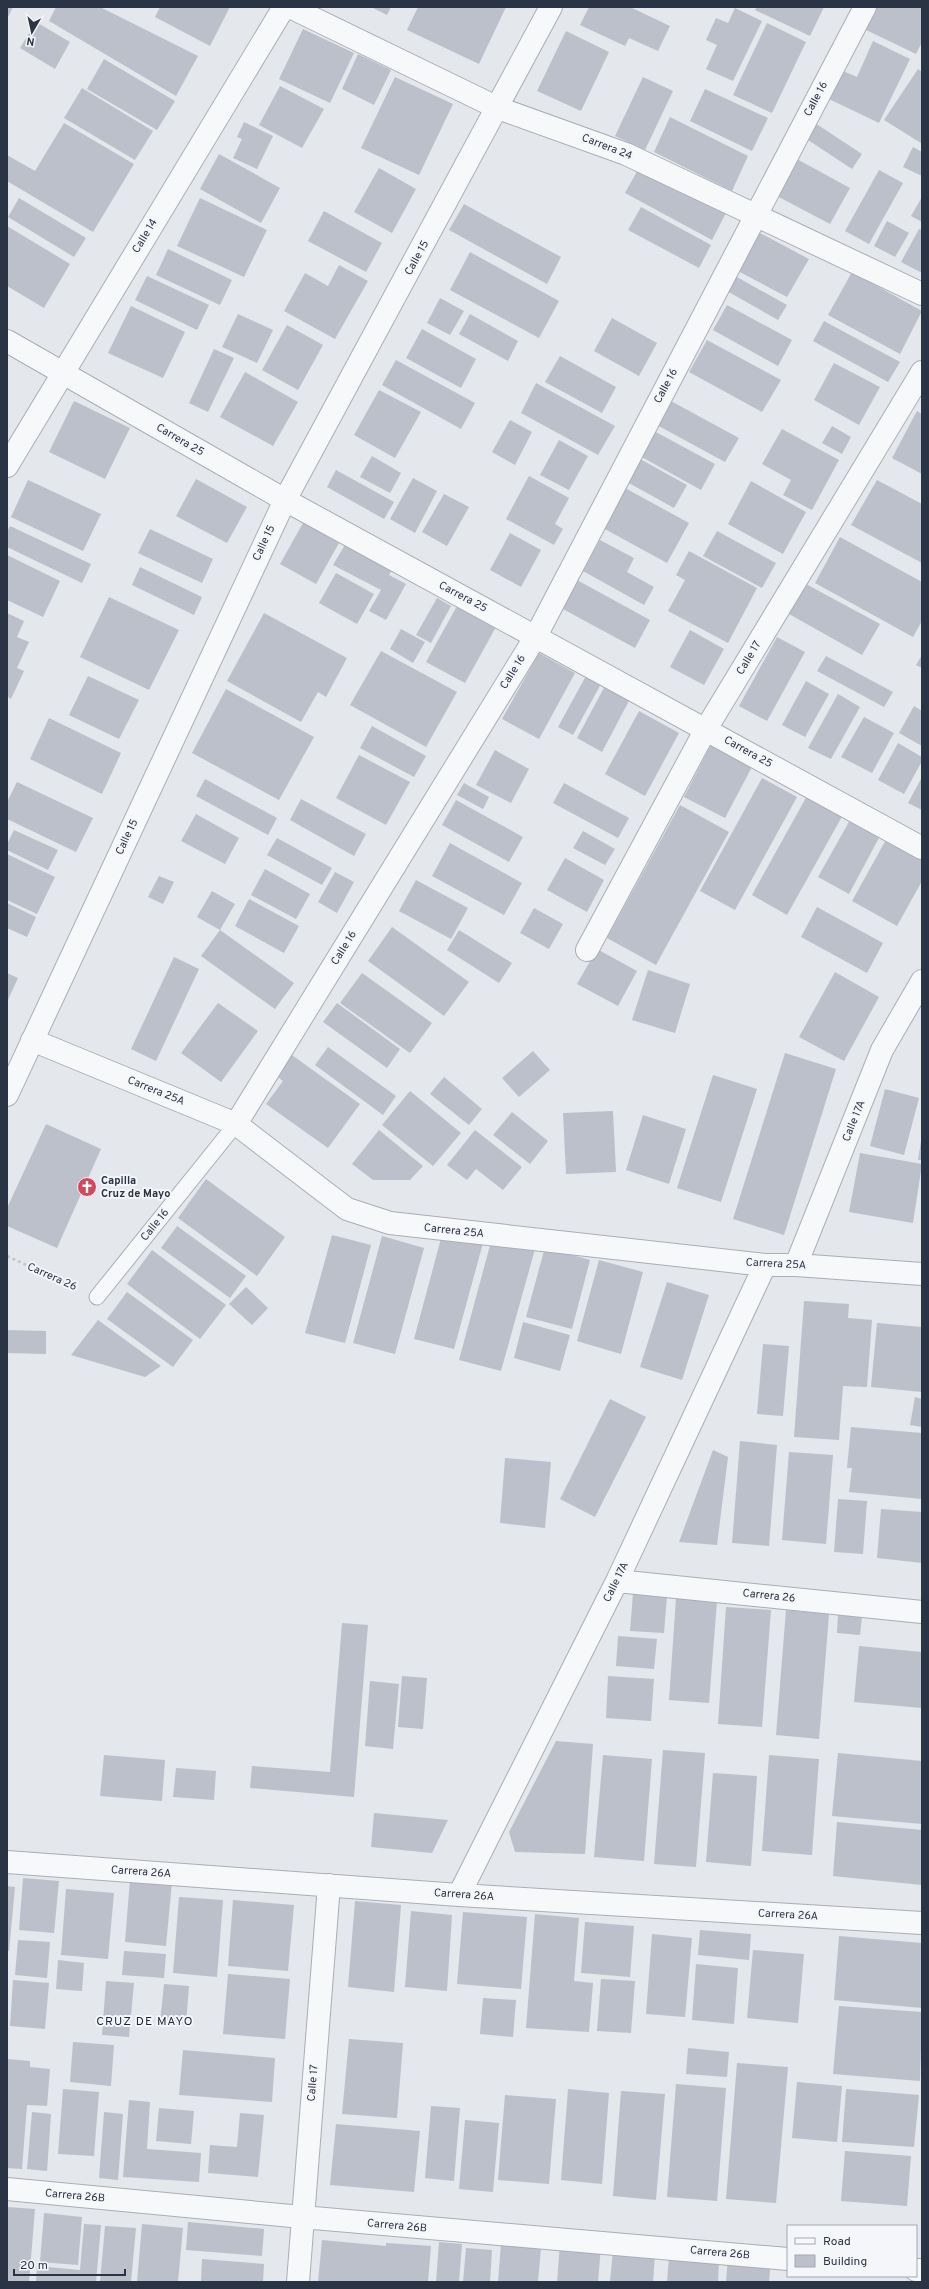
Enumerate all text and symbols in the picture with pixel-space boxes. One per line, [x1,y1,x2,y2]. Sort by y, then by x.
north arrow [12,12,52,52]
text: N [26,33,36,48]
street label: Calle 16 [801,79,831,119]
street label: Carrera 24 [580,131,634,163]
street label: Calle 14 [129,216,161,256]
street label: Calle 15 [402,238,432,278]
street label: Calle 16 [651,366,681,406]
street label: Carrera 25 [153,421,207,459]
street label: Calle 15 [250,523,278,563]
street label: Carrera 25 [436,578,490,616]
street label: Calle 17 [733,638,765,677]
street label: Calle 16 [497,652,529,692]
street label: Carrera 25 [721,733,775,771]
street label: Calle 15 [113,817,141,857]
street label: Calle 16 [328,928,360,968]
street label: Carrera 25A [125,1073,187,1109]
street label: Calle 17A [839,1098,869,1144]
place label: Capilla Cruz de Mayo [101,1174,170,1201]
church icon: Capilla Cruz de Mayo [76,1176,98,1198]
street label: Calle 16 [138,1206,172,1244]
street label: Carrera 25A [423,1221,485,1241]
street label: Carrera 25A [745,1255,807,1273]
street label: Carrera 26 [25,1260,79,1294]
street label: Calle 17A [600,1560,632,1604]
street label: Carrera 26 [742,1586,796,1606]
street label: Carrera 26A [110,1863,172,1881]
street label: Carrera 26A [433,1886,495,1904]
street label: Carrera 26A [758,1906,818,1924]
district label: CRUZ DE MAYO [96,2014,194,2030]
street label: Calle 17 [304,2064,322,2102]
street label: Carrera 26B [44,2186,106,2206]
street label: Carrera 26B [366,2216,428,2236]
legend [787,2225,917,2277]
text: Road [823,2234,851,2250]
street label: Carrera 26B [689,2243,751,2263]
scale bar [14,2251,125,2277]
text: Building [823,2254,867,2270]
text: 20 m [20,2258,48,2274]

